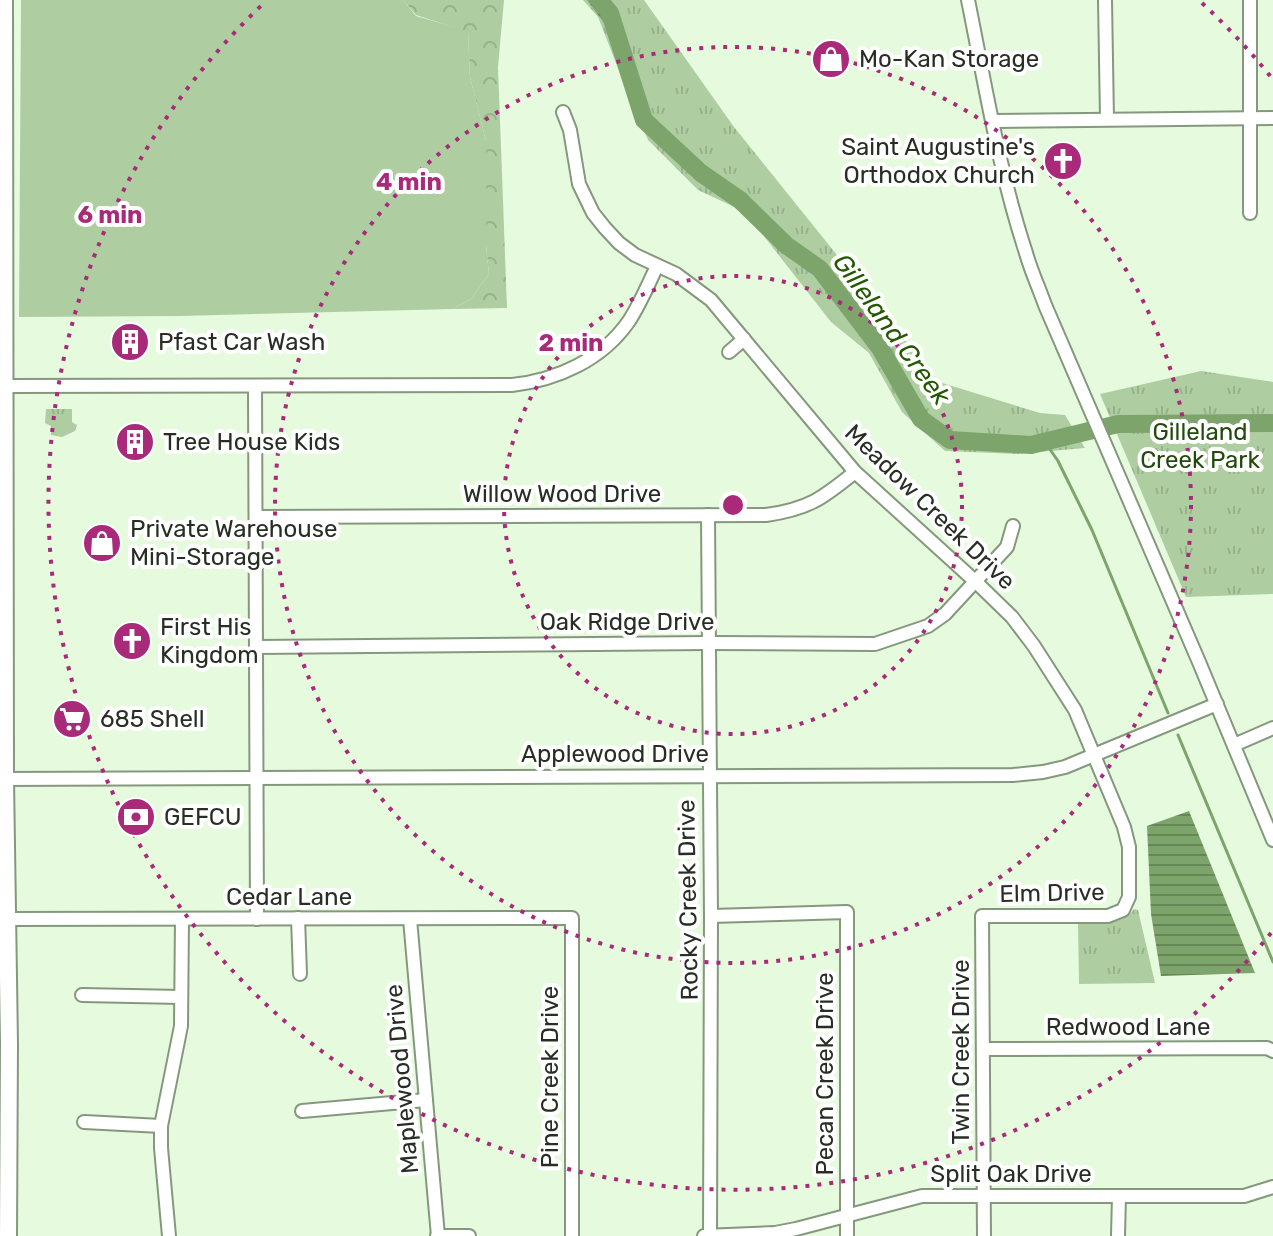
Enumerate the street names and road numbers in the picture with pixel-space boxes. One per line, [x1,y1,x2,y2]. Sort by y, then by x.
street label: Meadow Creek Drive [839,419,1021,595]
street label: Willow Wood Drive [463,480,661,508]
street label: Oak Ridge Drive [540,608,714,636]
street label: Applewood Drive [521,740,709,768]
street label: Rocky Creek Drive [672,799,704,1001]
street label: Elm Drive [999,878,1105,908]
street label: Cedar Lane [226,883,352,911]
street label: Twin Creek Drive [947,959,975,1145]
street label: Pecan Creek Drive [811,972,839,1176]
street label: Maplewood Drive [380,983,424,1175]
street label: Pine Creek Drive [536,986,564,1168]
street label: Redwood Lane [1046,1013,1210,1041]
street label: Split Oak Drive [930,1160,1092,1188]

